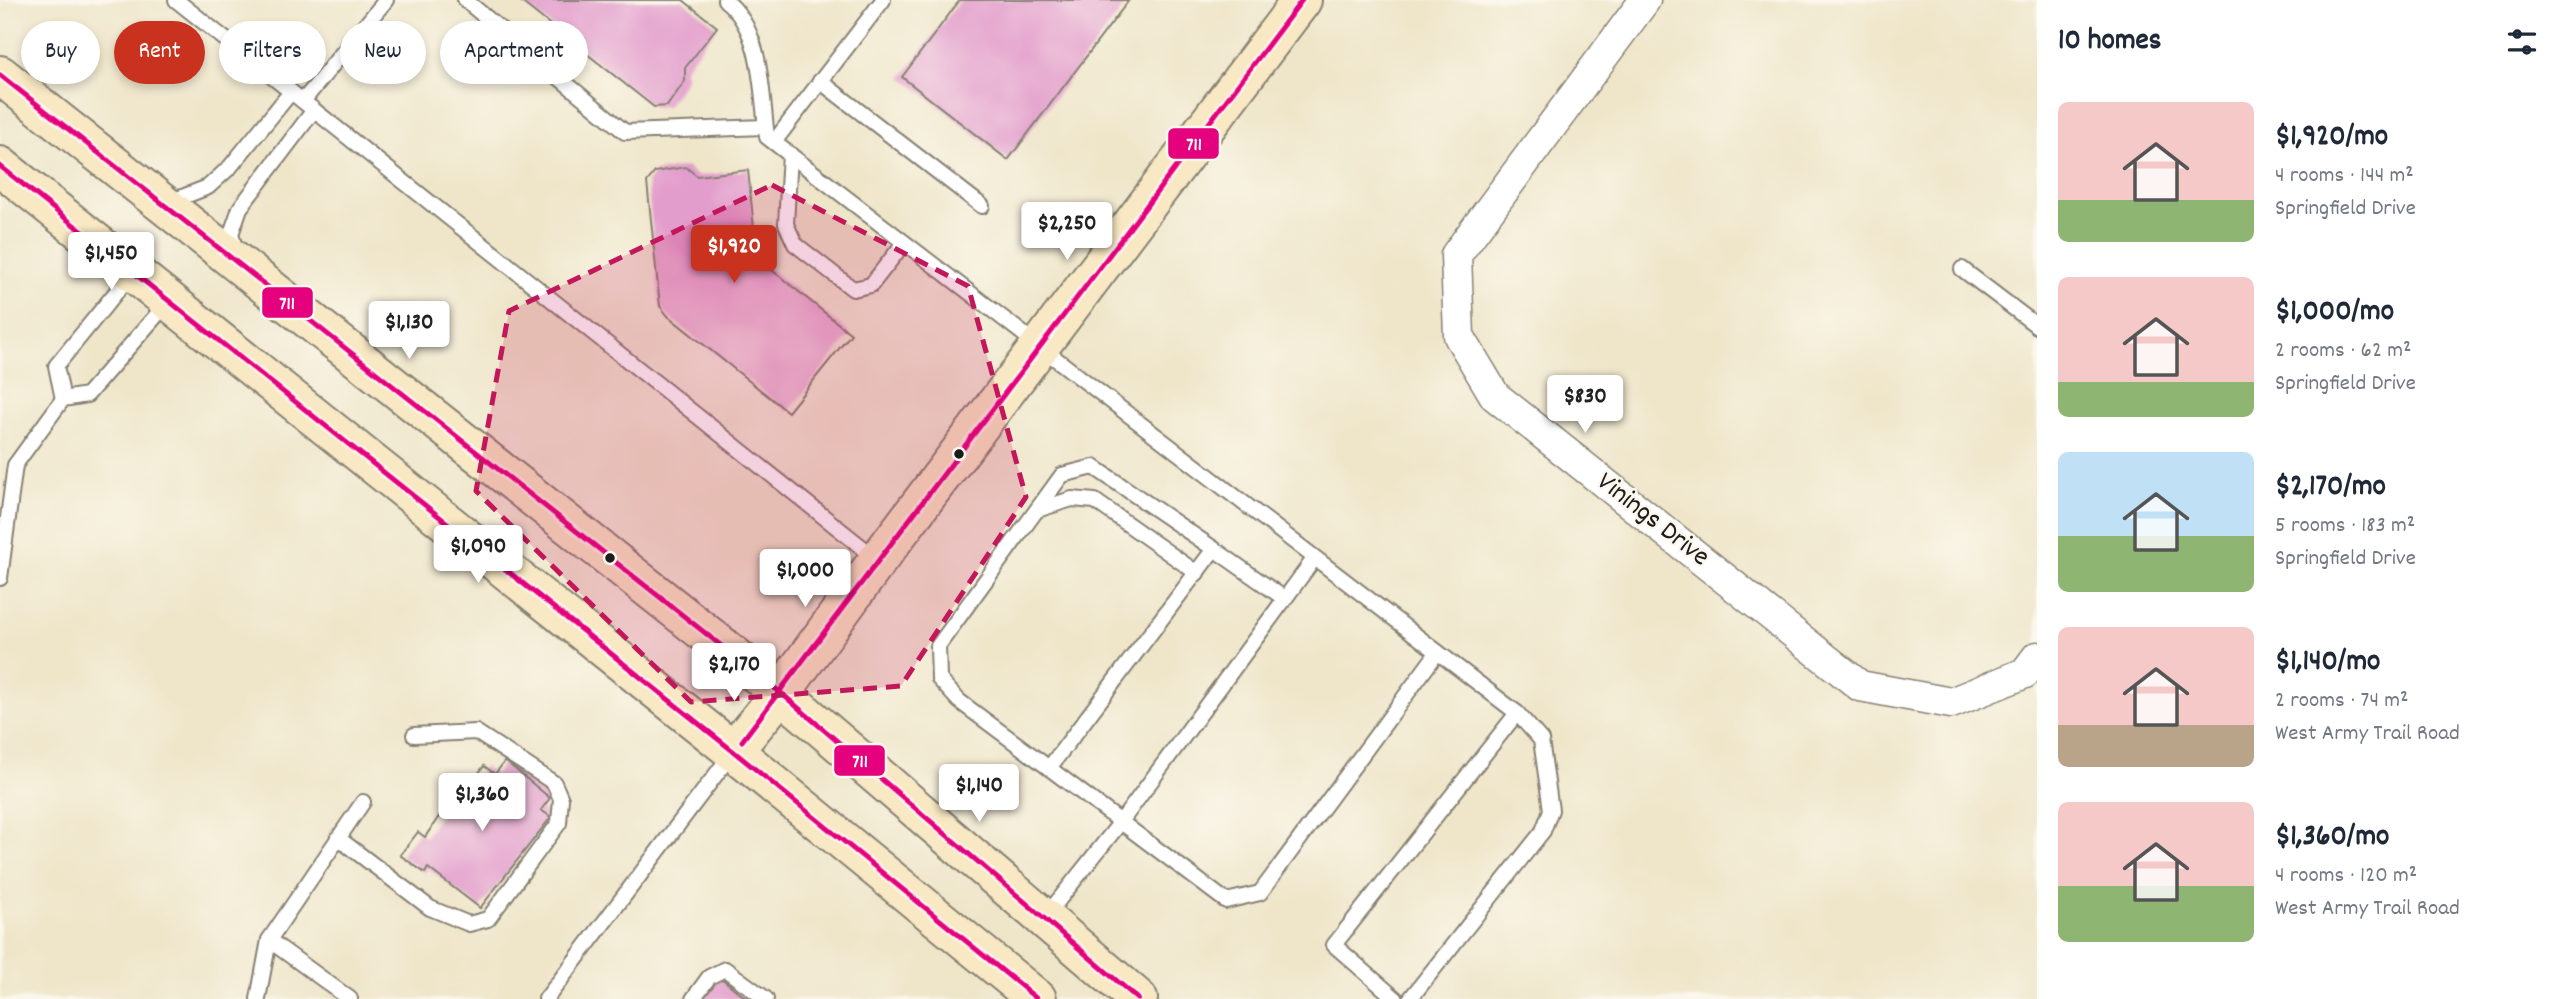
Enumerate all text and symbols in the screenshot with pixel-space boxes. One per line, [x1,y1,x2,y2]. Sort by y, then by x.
chip: Buy [21,21,100,84]
chip: Rent [114,21,205,84]
chip: Filters [219,21,326,84]
chip: New [340,21,426,84]
chip: Apartment [440,21,588,84]
text: 10 homes [2058,21,2161,64]
icon: filters [2503,23,2541,61]
text: $1,920/mo [2275,117,2388,160]
line badge: 711 [1167,127,1220,160]
icon: home [2114,130,2198,214]
text: 711 [1186,133,1202,160]
text: 4 rooms · 144 m² [2275,160,2414,193]
text: Springfield Drive [2275,193,2416,226]
pin: $2,250 [1010,202,1124,262]
text: $2,250 [1037,208,1097,241]
pin: $1,920 [677,226,791,285]
text: $1,920 [707,231,761,264]
pin: $1,450 [54,232,168,292]
text: $1,450 [84,238,138,271]
line badge: 711 [261,286,314,319]
text: 711 [279,292,295,319]
text: $1,000/mo [2275,292,2394,335]
pin: $1,130 [352,302,466,361]
icon: home [2114,305,2198,389]
text: $1,130 [385,307,433,340]
text: 2 rooms · 62 m² [2275,335,2411,368]
text: Springfield Drive [2275,368,2416,401]
pin: $830 [1544,376,1626,435]
text: $830 [1563,381,1607,414]
unlabelled marker [952,447,966,461]
street label: Vinings Drive [1587,464,1717,578]
text: $2,170/mo [2275,467,2386,510]
icon: home [2114,480,2198,564]
text: 5 rooms · 183 m² [2275,510,2415,543]
pin: $1,090 [421,526,535,585]
text: $1,090 [450,531,506,564]
text: Springfield Drive [2275,543,2416,576]
pin: $1,000 [748,550,862,609]
unlabelled marker [603,551,617,565]
text: $1,000 [776,555,834,588]
text: $1,140/mo [2275,642,2380,685]
pin: $2,170 [677,644,791,703]
text: $2,170 [708,649,760,682]
icon: home [2114,655,2198,739]
text: 2 rooms · 74 m² [2275,685,2408,718]
text: West Army Trail Road [2275,718,2460,751]
line badge: 711 [833,744,886,777]
text: 711 [852,750,868,777]
pin: $1,140 [922,764,1036,824]
text: $1,140 [955,770,1003,803]
pin: $1,360 [425,774,539,833]
text: $1,360 [454,779,510,812]
text: $1,360/mo [2275,817,2389,860]
icon: home [2114,830,2198,914]
text: 4 rooms · 120 m² [2275,860,2417,893]
text: West Army Trail Road [2275,893,2460,926]

